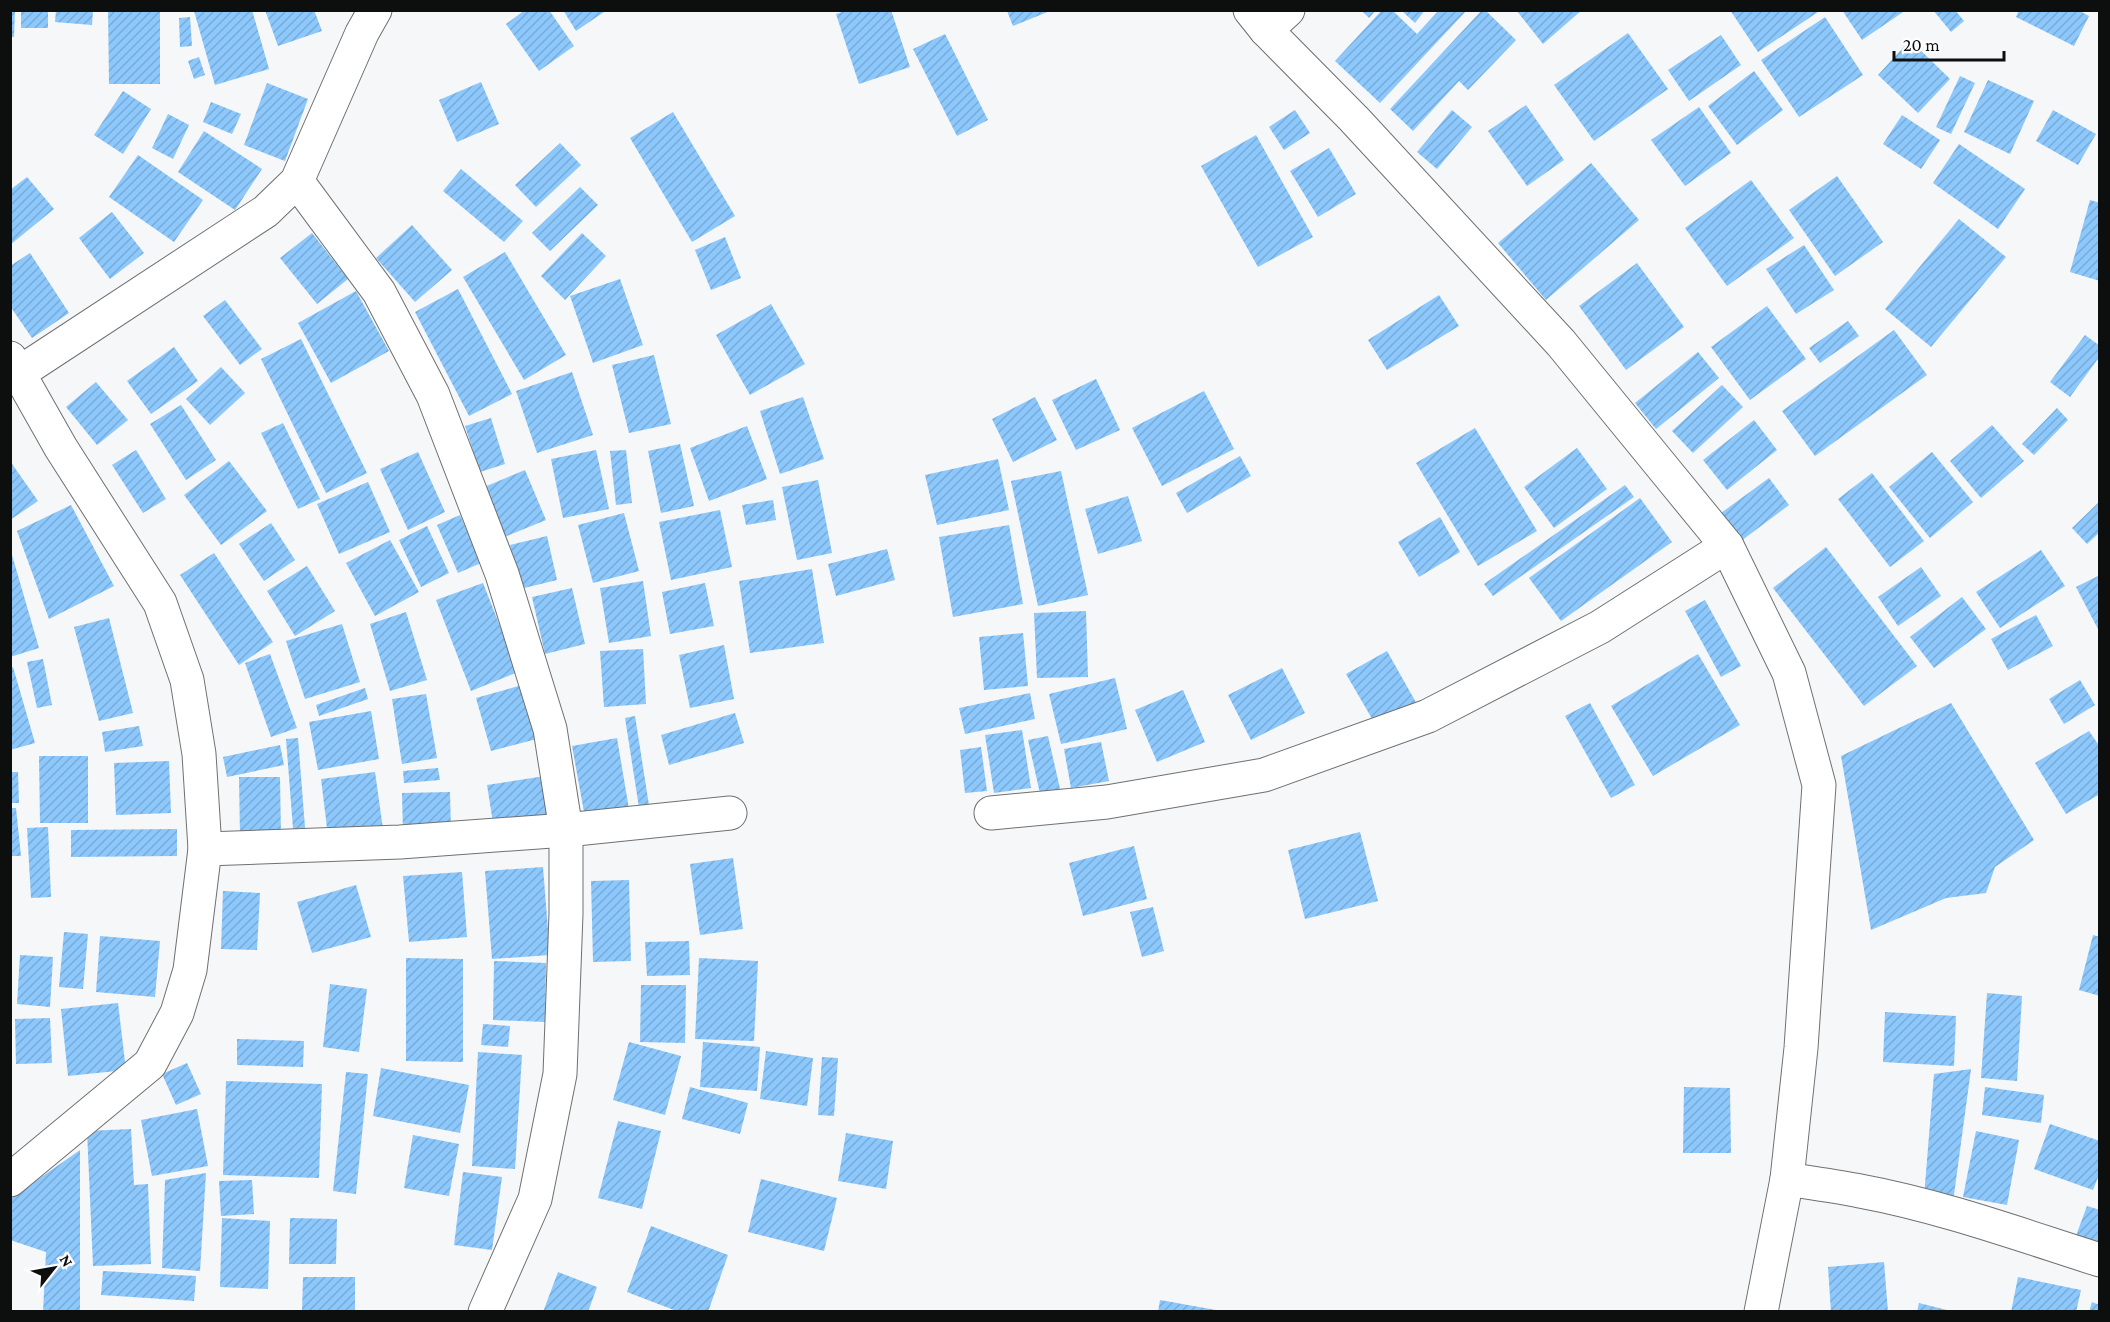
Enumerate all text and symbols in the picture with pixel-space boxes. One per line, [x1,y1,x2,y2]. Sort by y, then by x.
scale bar [1894,24,2004,62]
text: 20 m [1903,35,1940,55]
north arrow [24,1238,84,1298]
text: N [56,1251,77,1270]

